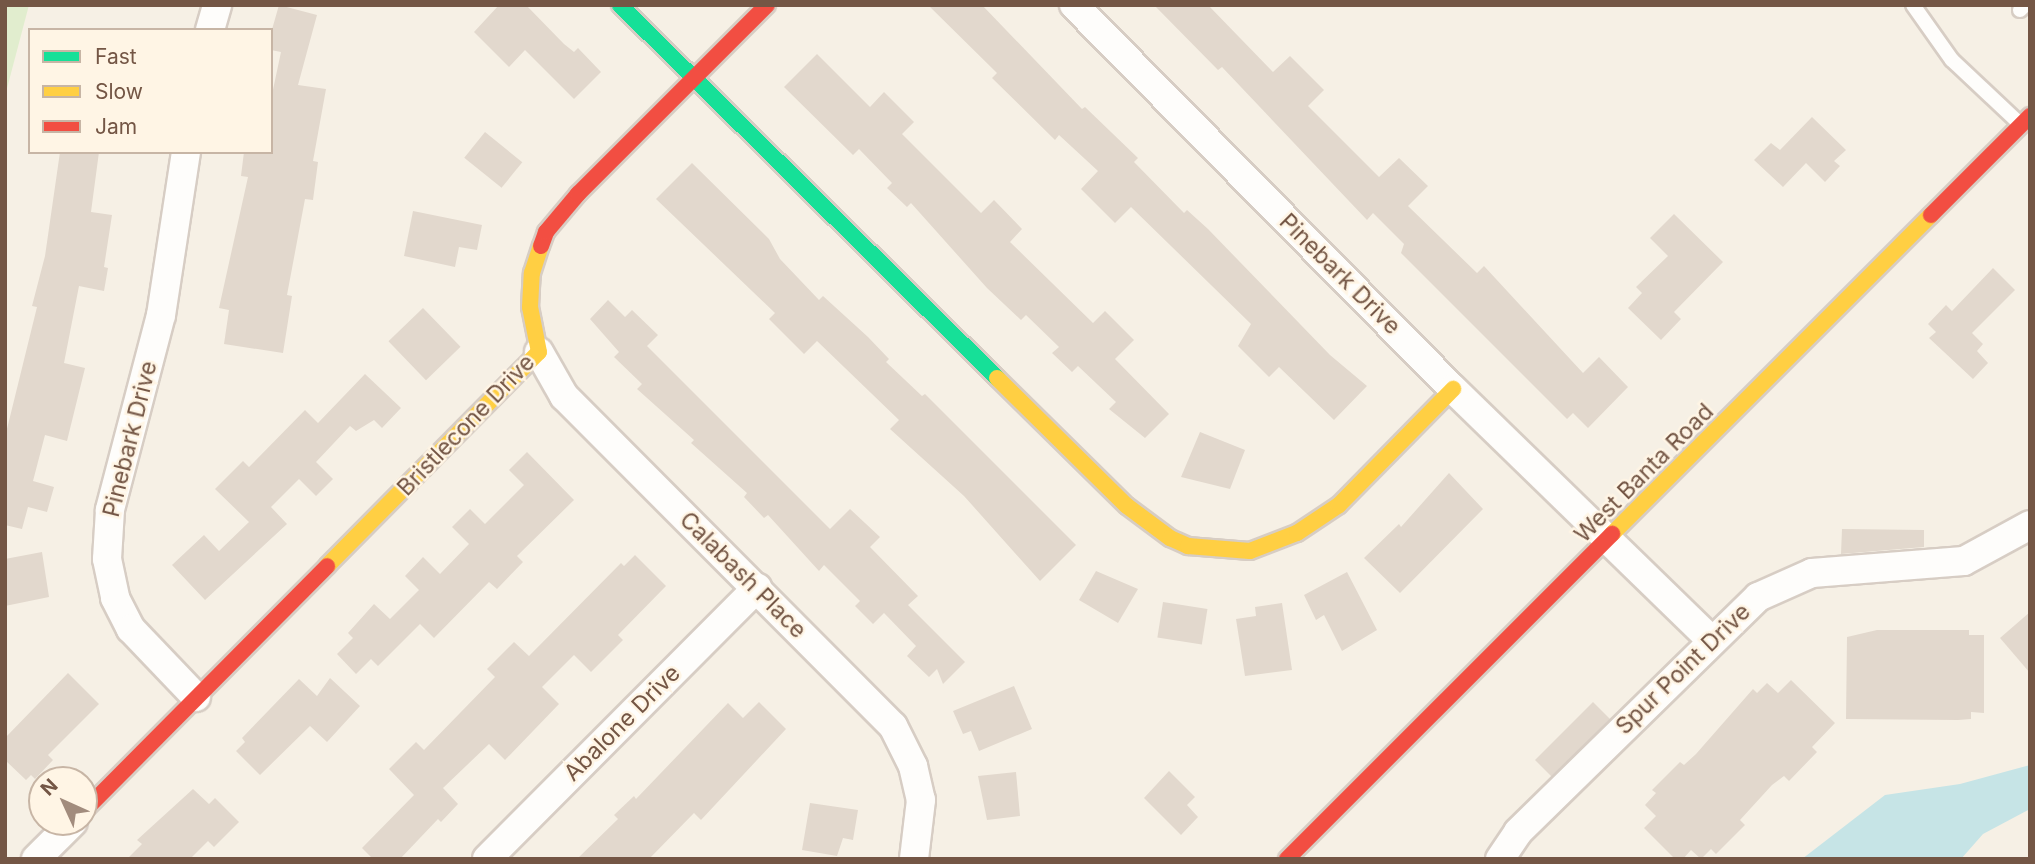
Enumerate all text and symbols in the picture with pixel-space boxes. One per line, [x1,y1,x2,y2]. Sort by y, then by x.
legend [28,28,273,154]
text: Fast [95,44,137,69]
text: Slow [95,79,143,104]
text: Jam [95,114,137,139]
street label: Pinebark Drive [1274,208,1406,340]
street label: Bristlecone Drive [392,349,540,501]
street label: Pinebark Drive [97,358,163,520]
street label: West Banta Road [1569,398,1719,548]
street label: Calabash Place [674,506,812,644]
street label: Spur Point Drive [1610,598,1756,740]
street label: Abalone Drive [558,659,686,787]
north arrow [28,766,98,836]
text: N [36,774,62,800]

